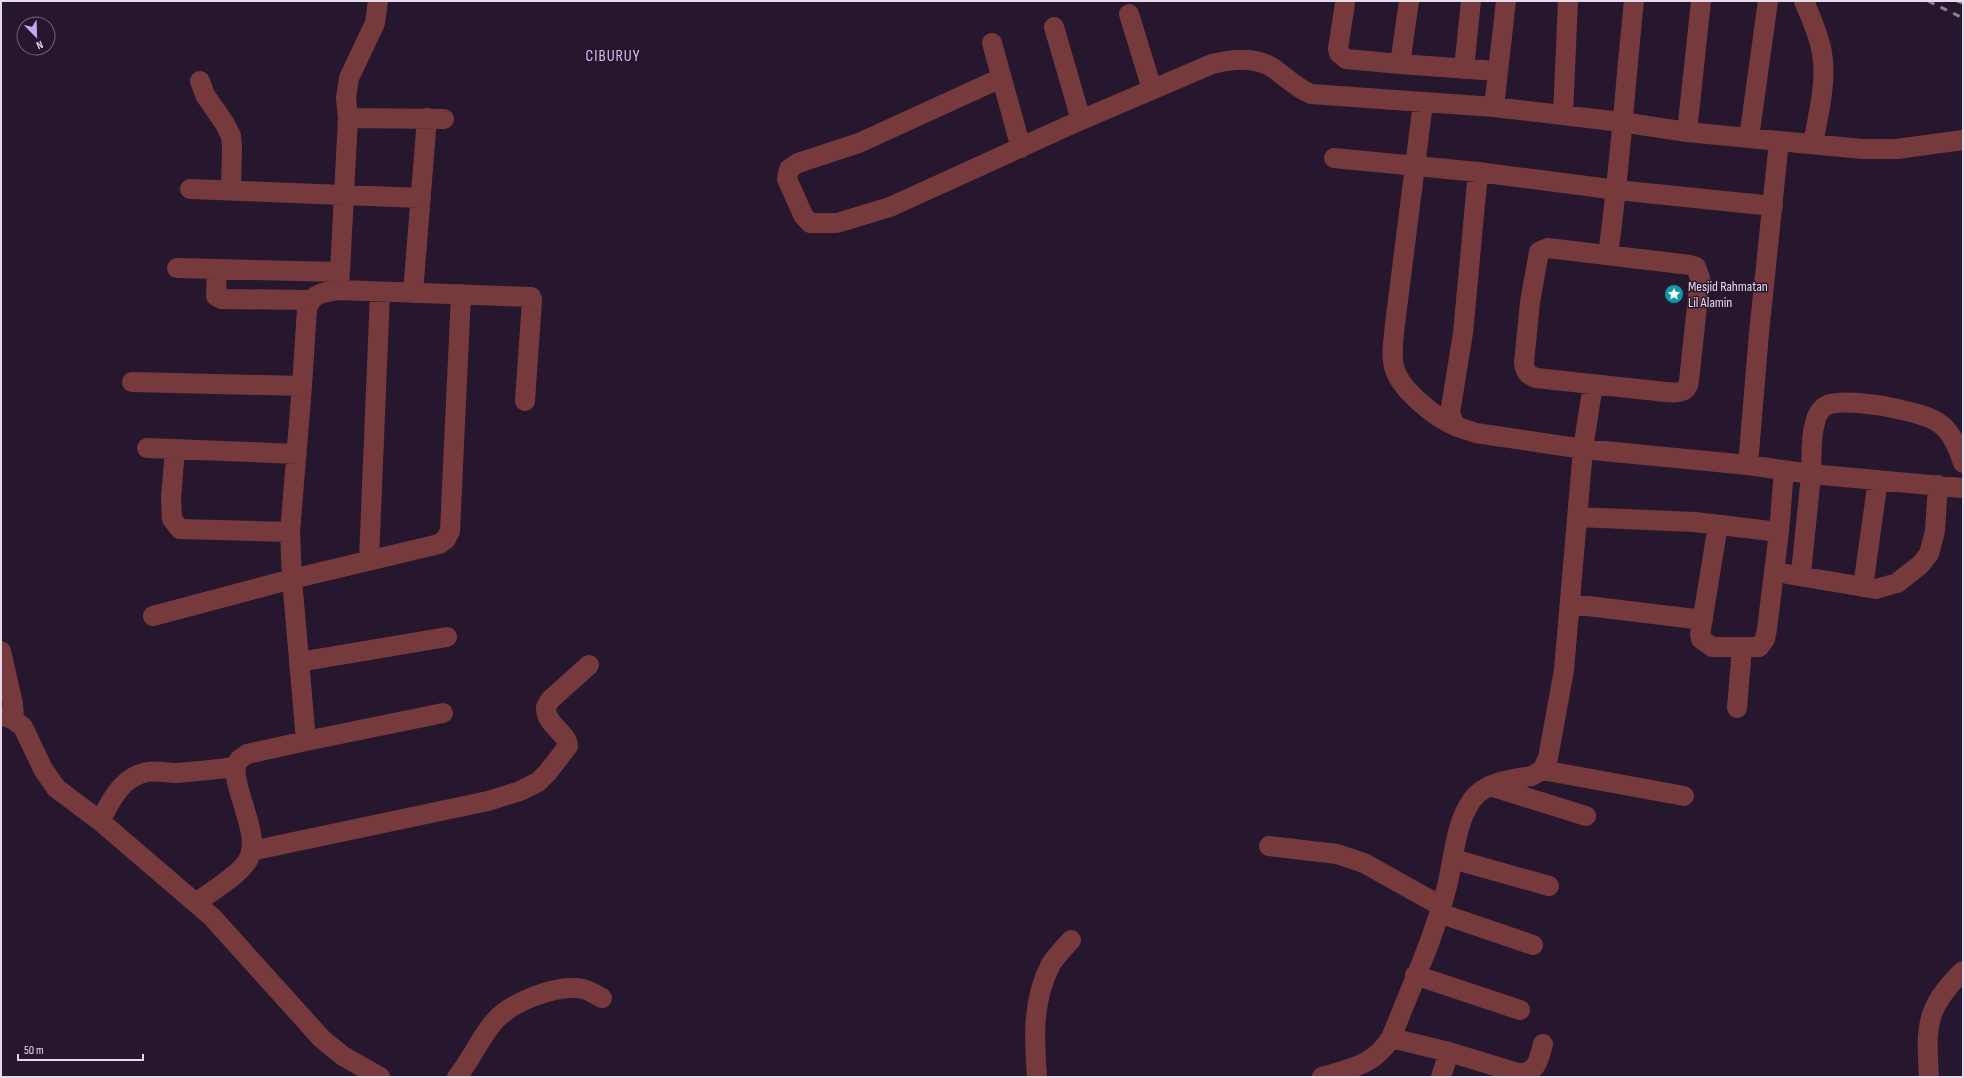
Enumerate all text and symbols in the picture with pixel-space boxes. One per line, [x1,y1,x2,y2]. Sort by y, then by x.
north arrow [16,16,56,56]
text: N [34,38,45,52]
district label: CIBURUY [586,47,640,66]
place label: Mesjid Rahmatan Lil Alamin [1688,278,1768,311]
place icon: Mesjid Rahmatan Lil Alamin [1663,283,1685,305]
scale bar [18,1036,143,1062]
text: 50 m [24,1043,44,1058]

